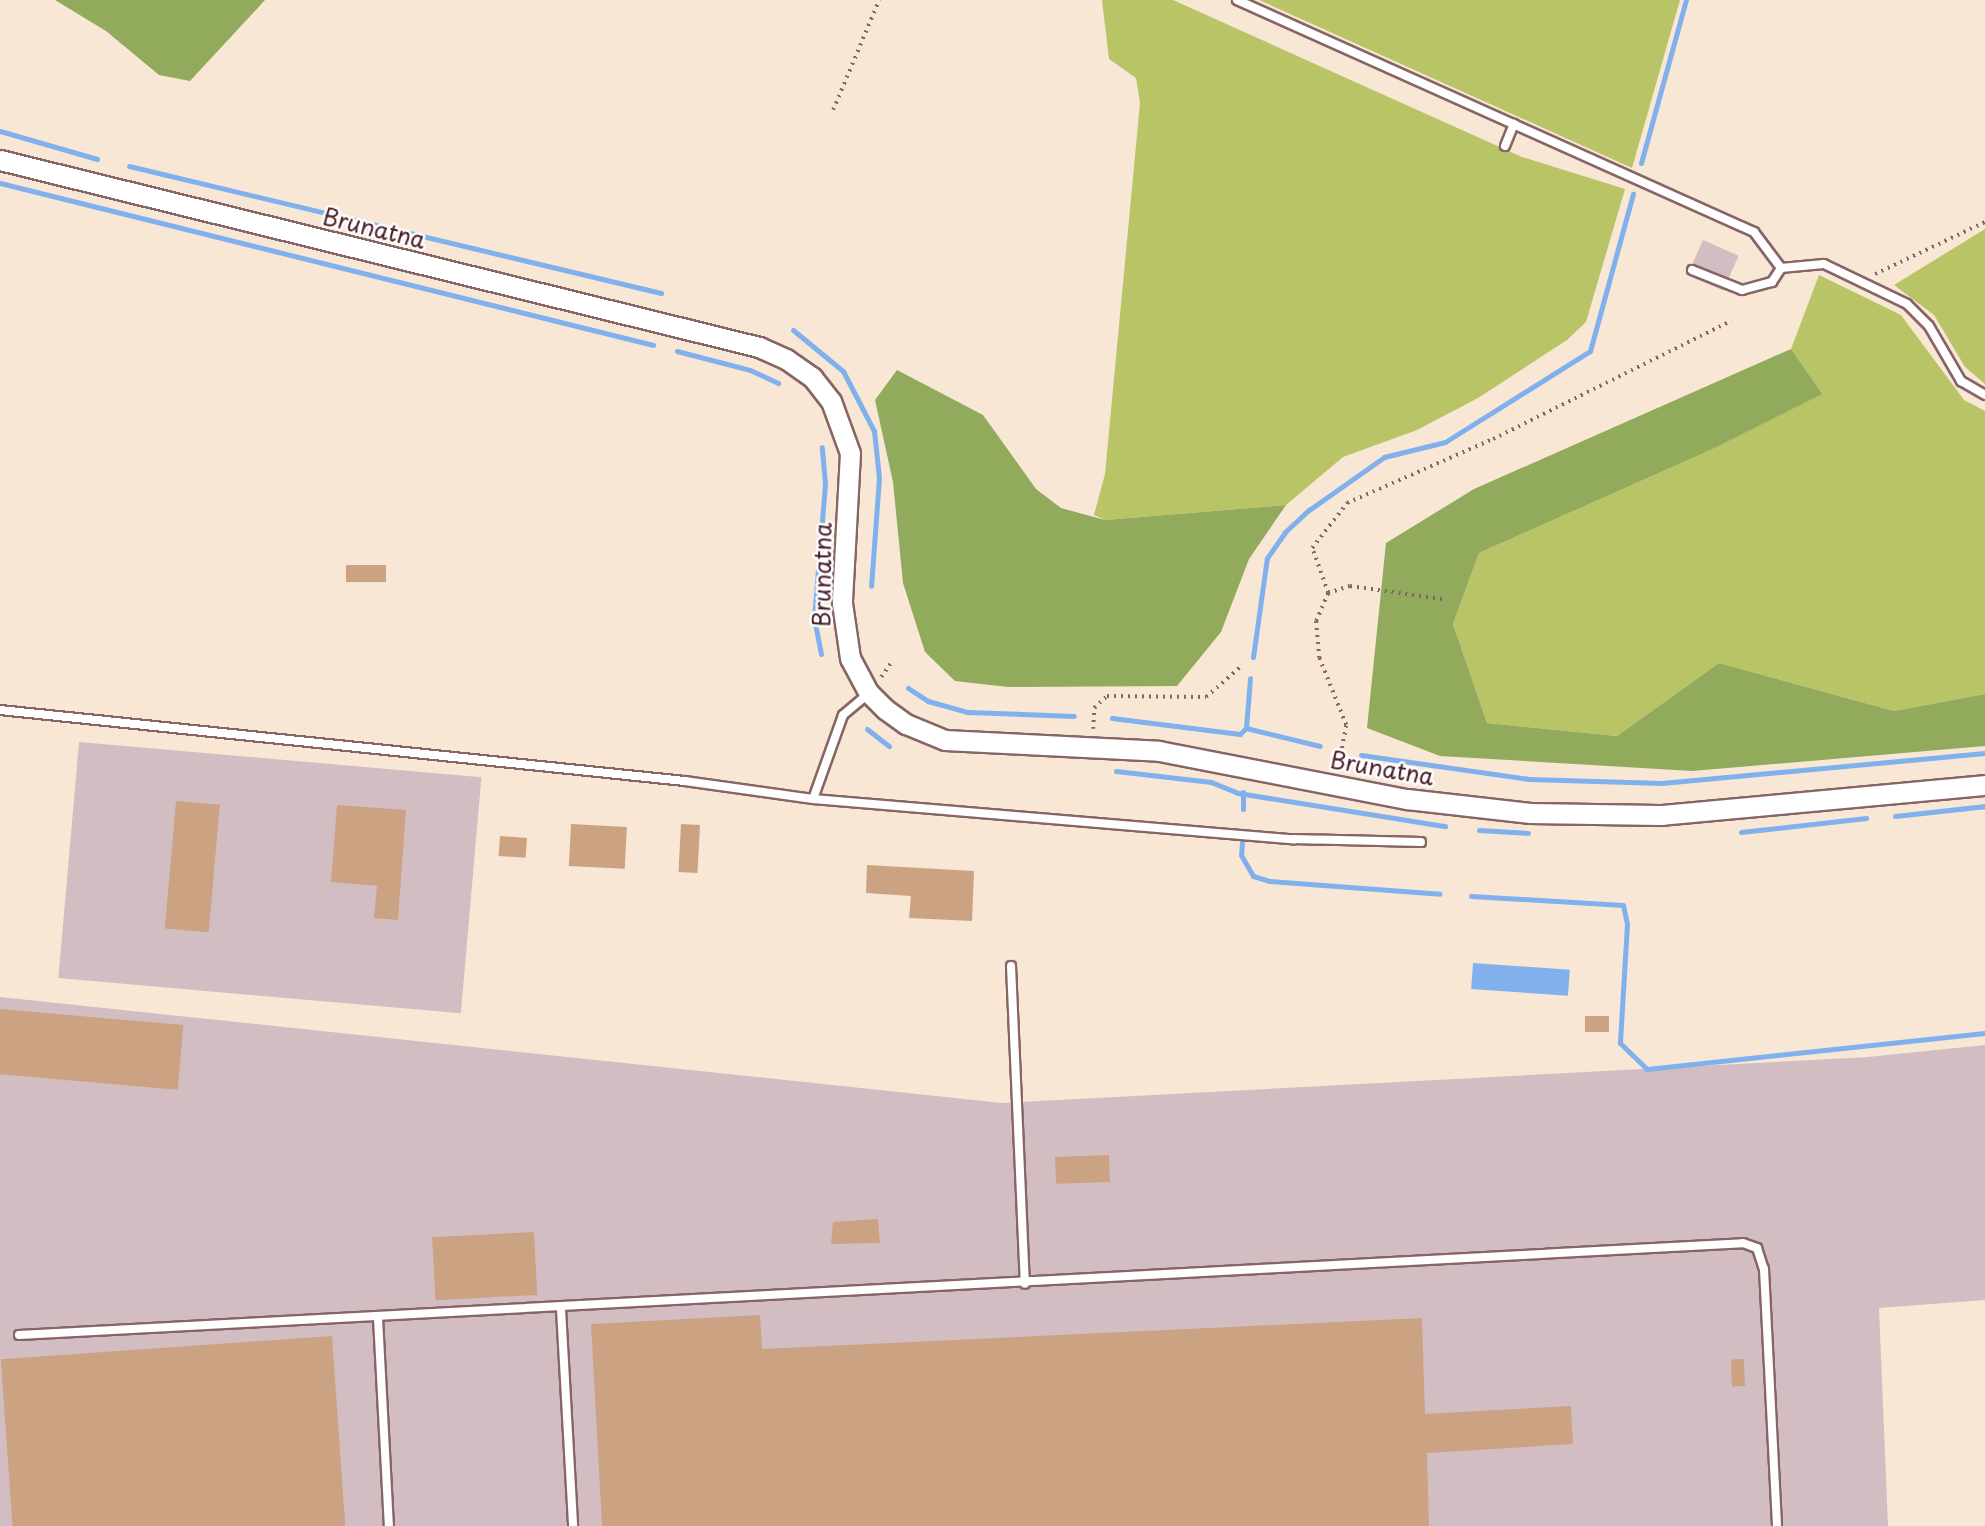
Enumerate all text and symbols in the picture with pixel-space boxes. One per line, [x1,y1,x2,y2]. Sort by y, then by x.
street label: Brunatna [320,202,428,254]
street label: Brunatna [807,522,837,628]
street label: Brunatna [1328,745,1436,791]

